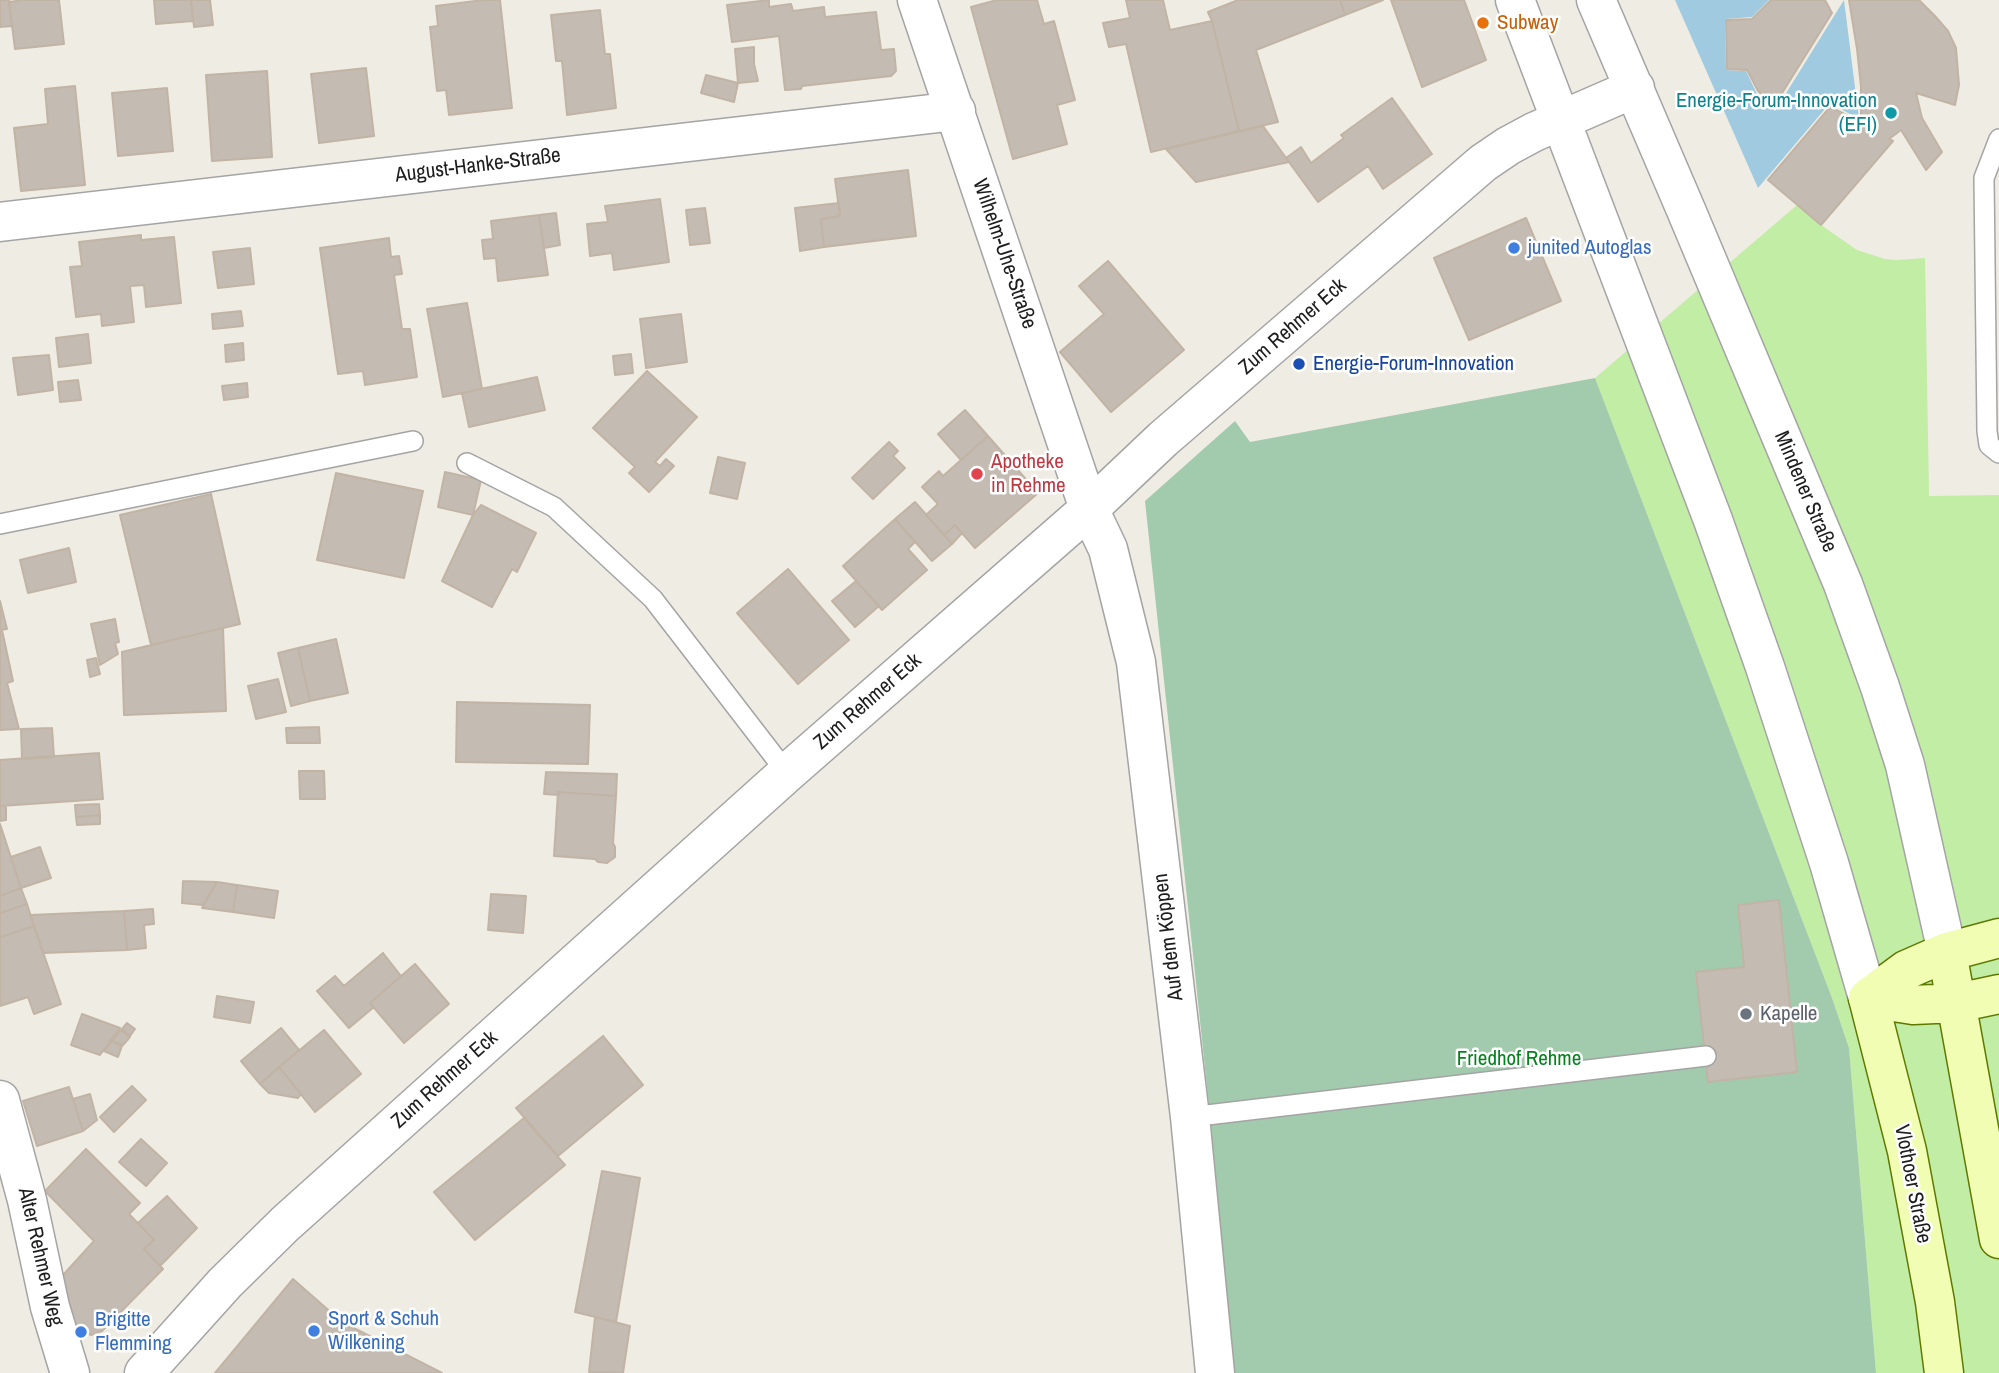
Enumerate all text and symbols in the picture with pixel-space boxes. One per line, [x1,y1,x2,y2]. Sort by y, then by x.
place label: Subway [1497,10,1558,36]
marker: Subway [1475,15,1491,31]
place label: Energie-Forum-Innovation (EFI) [1676,88,1877,138]
marker: Energie-Forum-Innovation (EFI) [1883,105,1899,121]
street label: August-Hanke-Straße [394,143,562,189]
street label: Wilhelm-Uhe-Straße [967,176,1041,332]
place label: junited Autoglas [1528,235,1652,261]
marker: junited Autoglas [1506,240,1522,256]
street label: Zum Rehmer Eck [1234,274,1352,380]
place label: Energie-Forum-Innovation [1313,351,1514,377]
marker: Energie-Forum-Innovation [1291,356,1307,372]
street label: Mindener Straße [1768,428,1842,556]
place label: Apotheke in Rehme [991,449,1066,499]
marker: Apotheke in Rehme [969,466,985,482]
street label: Zum Rehmer Eck [809,649,927,755]
street label: Auf dem Köppen [1149,872,1189,1002]
place label: Kapelle [1760,1001,1817,1027]
marker: Kapelle [1738,1006,1754,1022]
street label: Zum Rehmer Eck [387,1026,503,1134]
park label: Friedhof Rehme [1457,1046,1581,1072]
street label: Vlothoer Straße [1888,1122,1936,1246]
street label: Alter Rehmer Weg [12,1185,68,1329]
place label: Sport & Schuh Wilkening [328,1306,439,1356]
place label: Brigitte Flemming [95,1307,172,1357]
marker: Sport & Schuh Wilkening [306,1323,322,1339]
marker: Brigitte Flemming [73,1324,89,1340]

